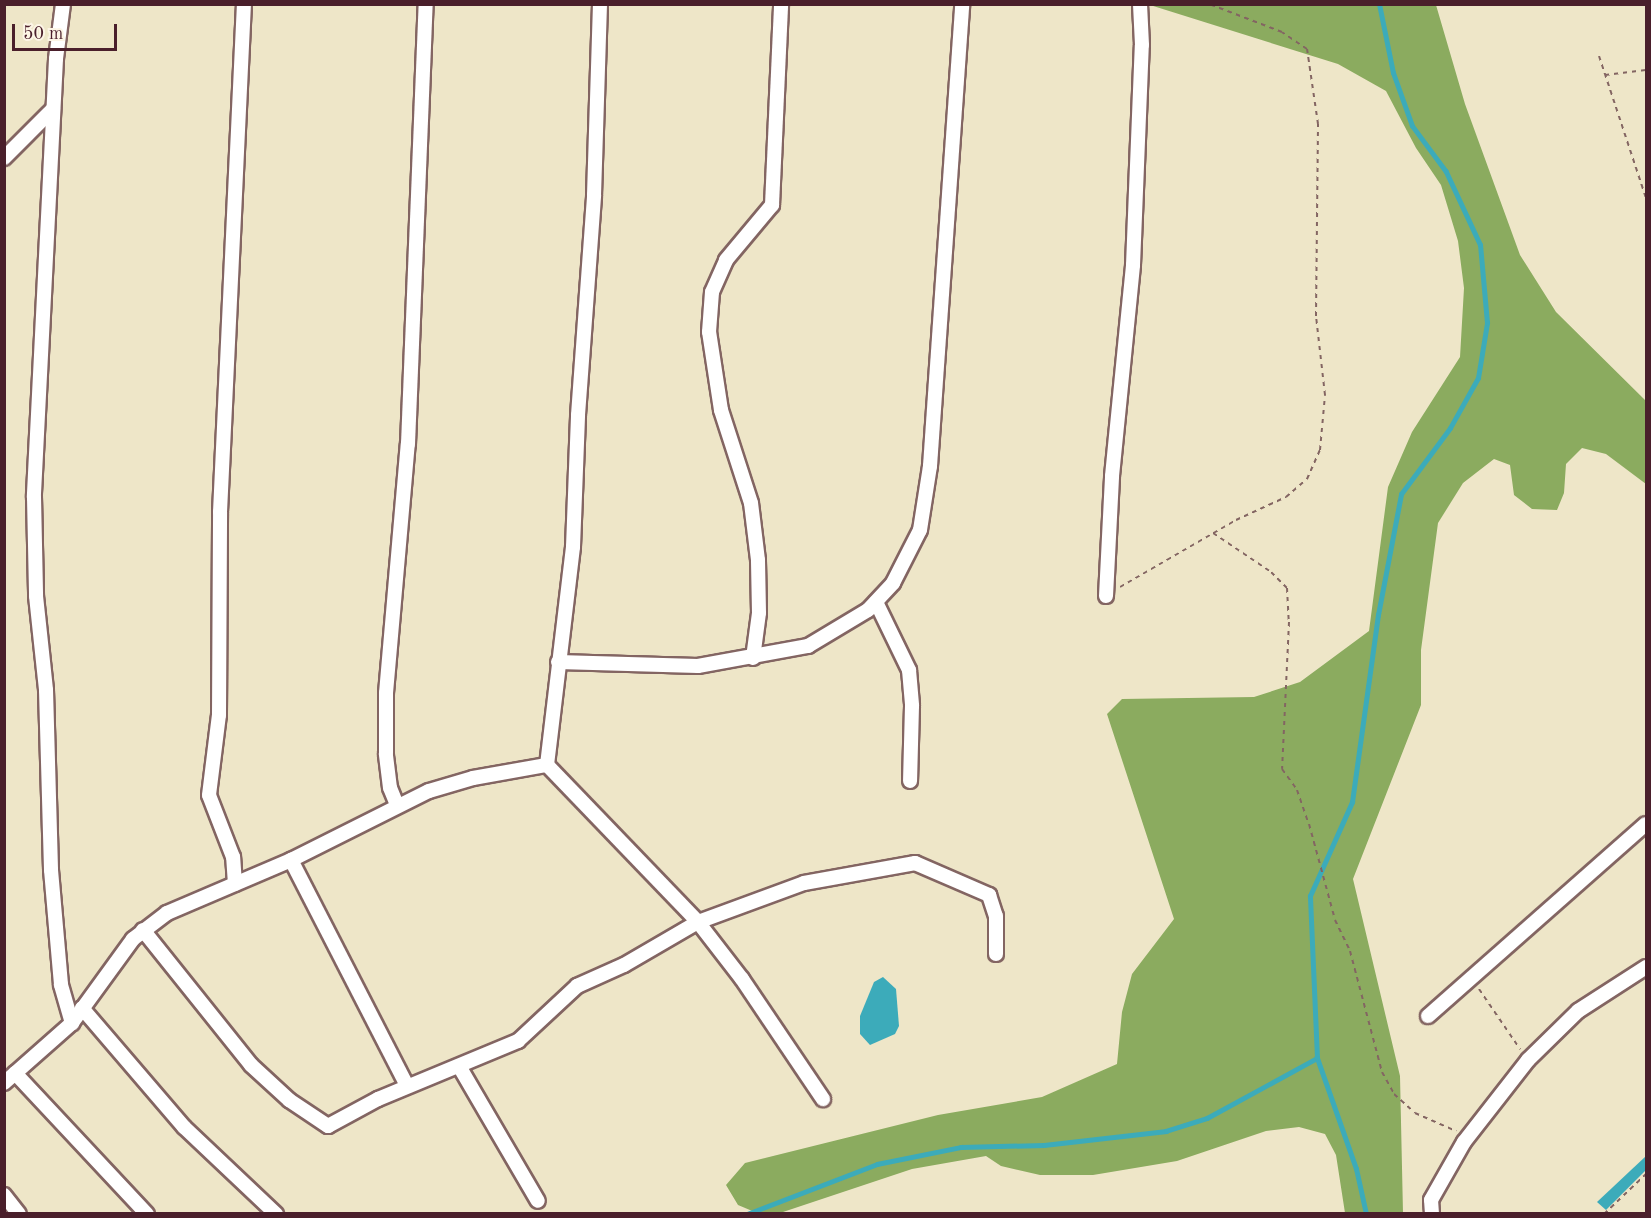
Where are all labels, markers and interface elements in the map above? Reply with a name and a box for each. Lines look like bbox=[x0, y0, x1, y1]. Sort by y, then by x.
scale bar bbox=[15, 12, 120, 50]
text: 50 m bbox=[23, 25, 63, 43]

